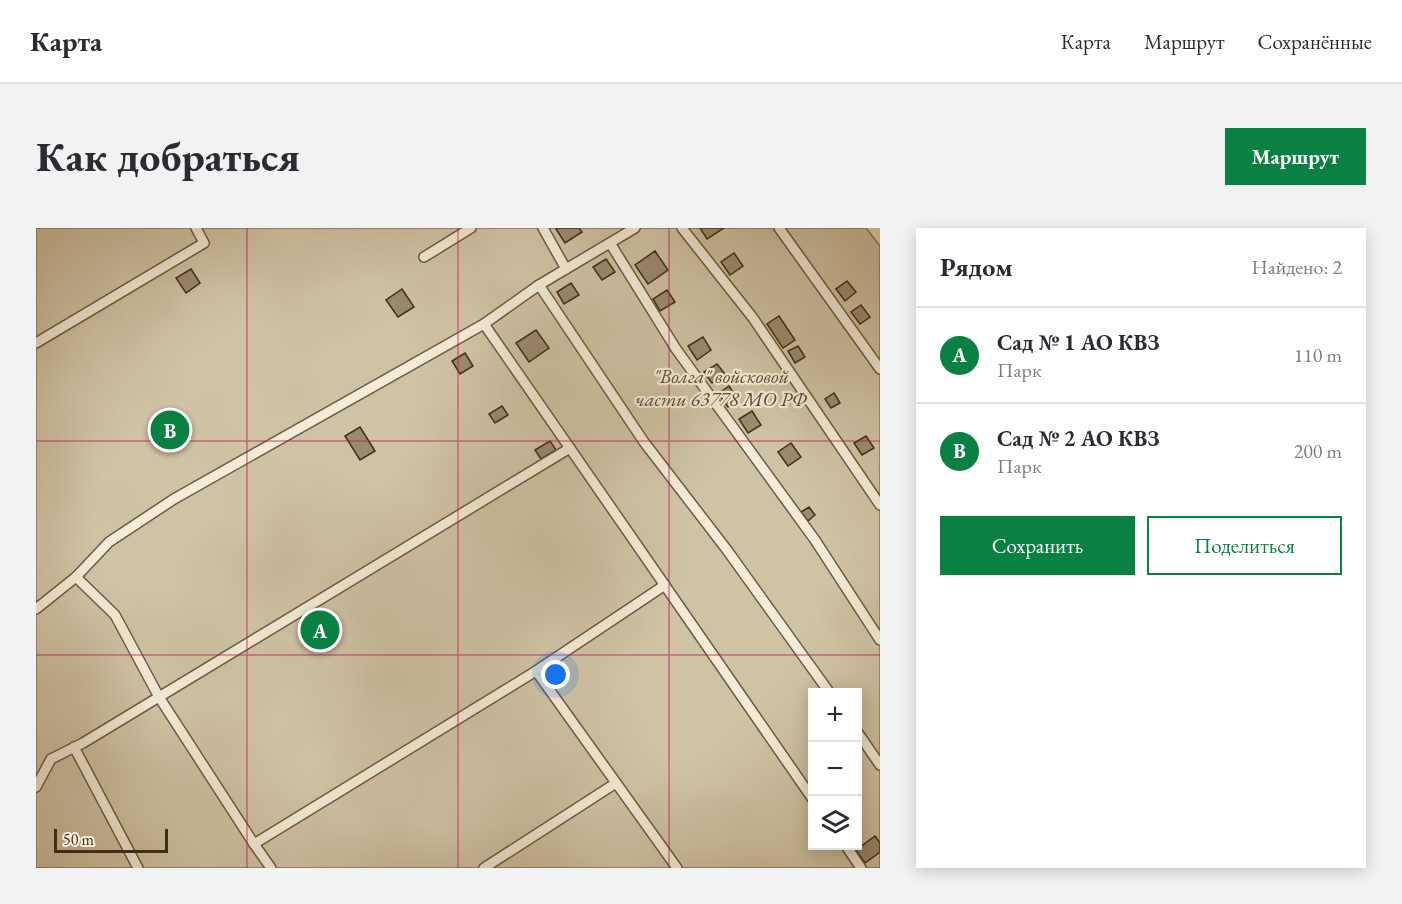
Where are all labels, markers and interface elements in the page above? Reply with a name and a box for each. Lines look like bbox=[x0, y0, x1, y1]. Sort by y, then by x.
text: Карта bbox=[30, 23, 102, 59]
text: Карта bbox=[1061, 28, 1111, 55]
text: Маршрут bbox=[1144, 28, 1225, 55]
text: Сохранённые bbox=[1258, 28, 1372, 55]
button: Маршрут bbox=[1225, 128, 1366, 185]
text: Как добраться bbox=[36, 129, 300, 184]
text: Рядом bbox=[940, 250, 1013, 284]
text: Найдено: 2 bbox=[1251, 254, 1342, 280]
text: Сад № 1 АО КВЗ bbox=[997, 328, 1160, 357]
text: A bbox=[952, 342, 967, 368]
text: 110 m bbox=[1294, 342, 1342, 368]
text: Парк bbox=[997, 357, 1041, 383]
park label: "Волга" войсковой части 63778 МО РФ bbox=[635, 363, 808, 412]
pin: B bbox=[150, 408, 190, 452]
text: Сад № 2 АО КВЗ bbox=[997, 424, 1160, 453]
text: B bbox=[953, 438, 966, 464]
text: 200 m bbox=[1294, 438, 1342, 464]
text: Парк bbox=[997, 453, 1041, 479]
button: Сохранить bbox=[940, 516, 1135, 575]
button: Поделиться bbox=[1147, 516, 1342, 575]
pin: A bbox=[300, 608, 340, 652]
your location bbox=[541, 660, 570, 689]
map controls bbox=[808, 688, 862, 850]
button: + bbox=[808, 688, 862, 742]
button: − bbox=[808, 742, 862, 796]
button: layers bbox=[808, 796, 862, 850]
scale bar bbox=[54, 826, 168, 854]
text: 50 m bbox=[63, 829, 94, 850]

